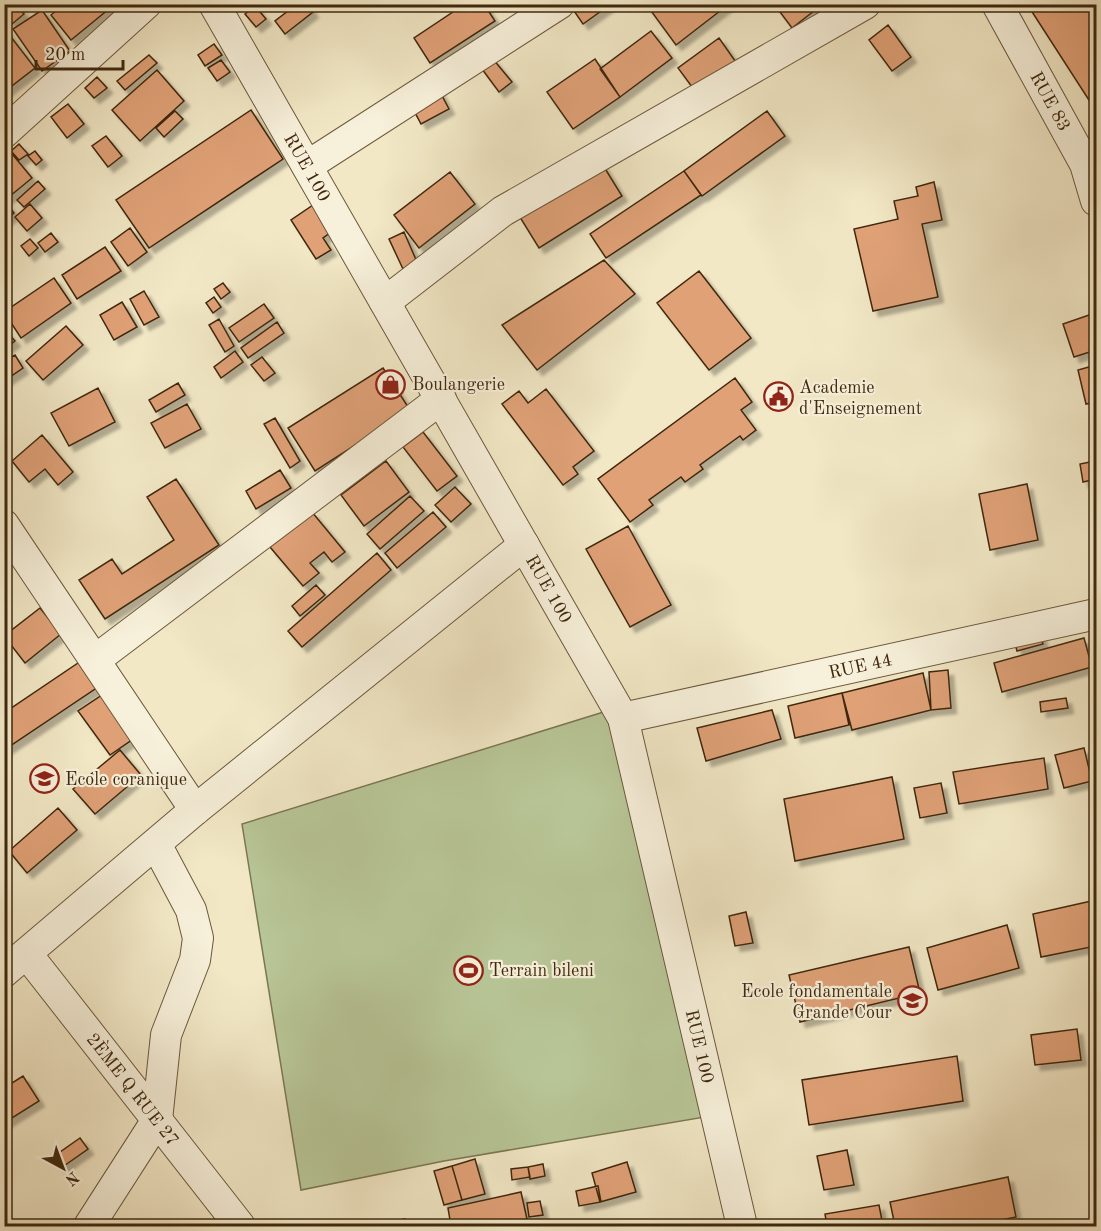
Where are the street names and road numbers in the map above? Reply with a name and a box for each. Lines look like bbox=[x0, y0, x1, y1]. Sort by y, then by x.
street label: RUE 83 bbox=[1026, 69, 1073, 134]
street label: RUE 100 bbox=[280, 131, 333, 205]
street label: RUE 100 bbox=[522, 552, 575, 626]
street label: RUE 44 bbox=[827, 651, 894, 683]
street label: RUE 100 bbox=[682, 1008, 716, 1085]
street label: 2ÈME Q RUE 27 bbox=[83, 1030, 182, 1150]

